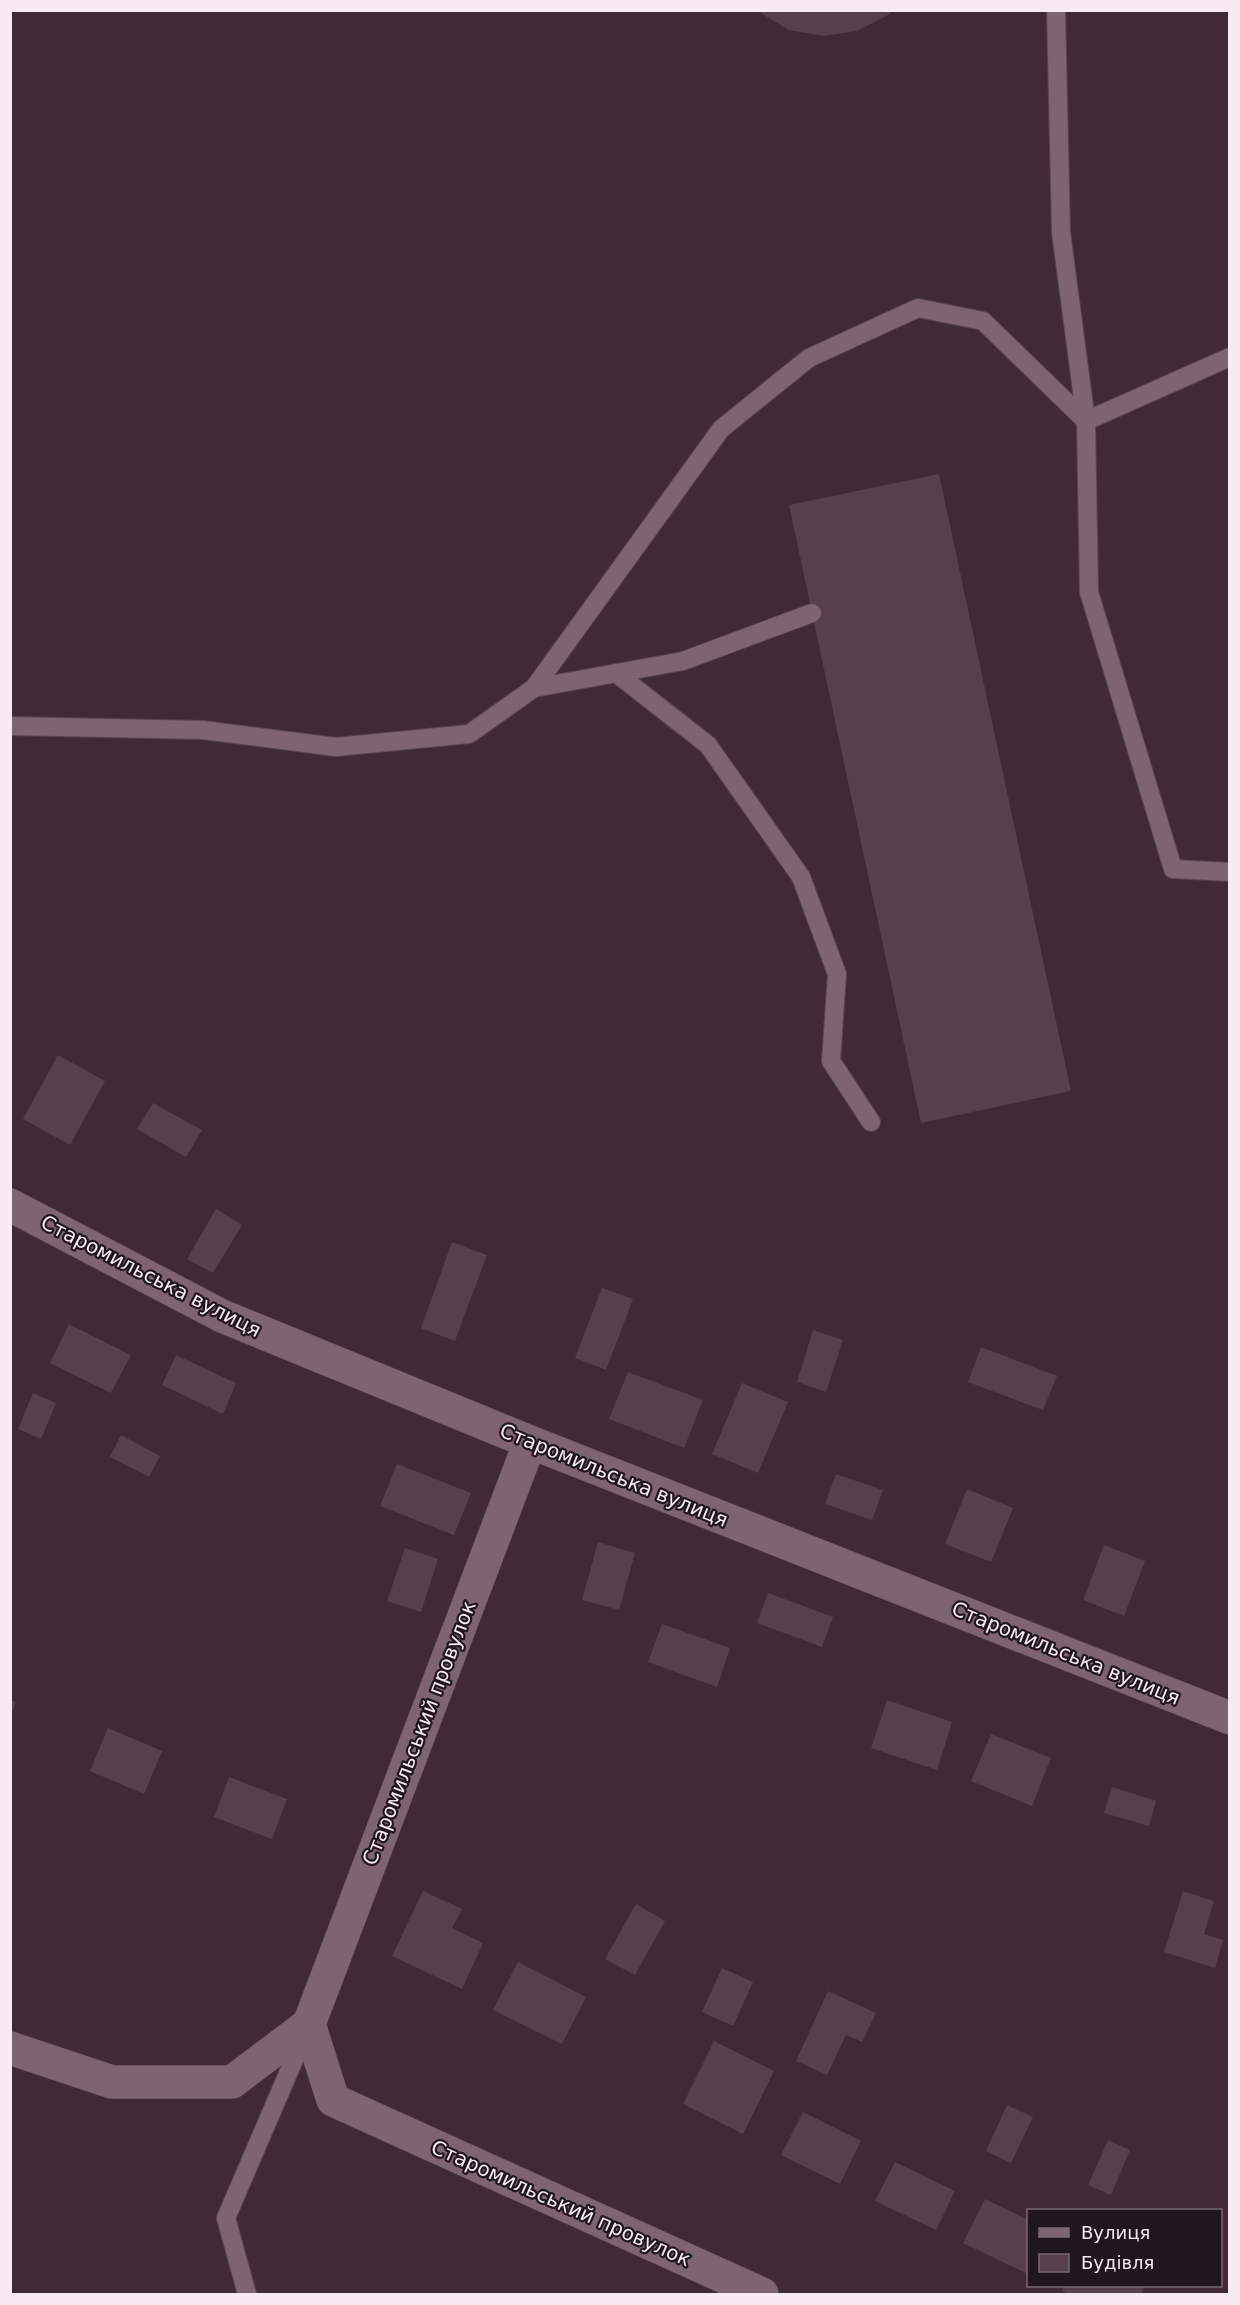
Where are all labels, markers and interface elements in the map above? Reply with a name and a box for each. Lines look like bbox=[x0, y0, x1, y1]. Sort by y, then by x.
street label: Старомильська вулиця bbox=[37, 1210, 265, 1342]
street label: Старомильська вулиця bbox=[496, 1418, 732, 1532]
street label: Старомильська вулиця bbox=[948, 1596, 1184, 1710]
street label: Старомильський провулок bbox=[357, 1597, 481, 1869]
street label: Старомильський провулок bbox=[428, 2135, 694, 2271]
legend bbox=[1027, 2209, 1222, 2287]
text: Вулиця bbox=[1081, 2222, 1150, 2243]
text: Будівля bbox=[1081, 2252, 1154, 2273]

